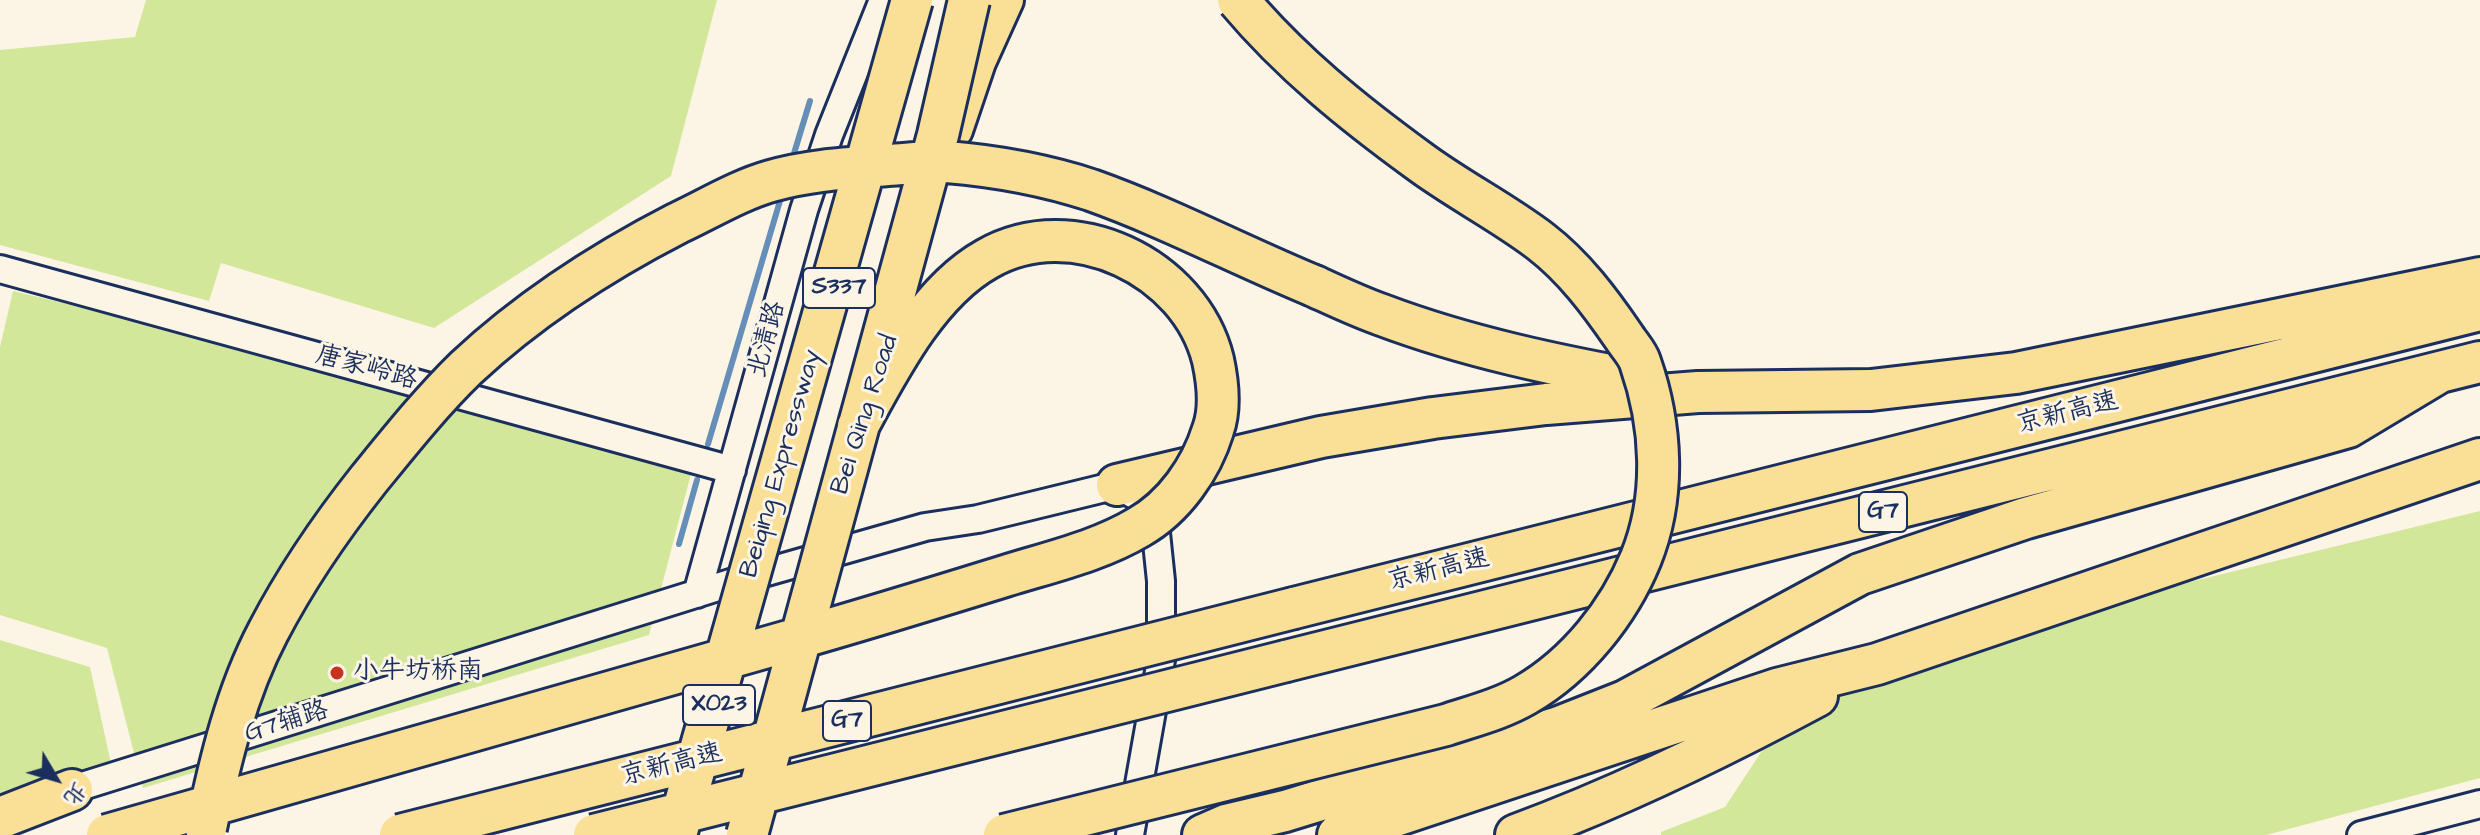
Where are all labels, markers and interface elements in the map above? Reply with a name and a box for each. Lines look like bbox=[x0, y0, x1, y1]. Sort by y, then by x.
road number: S337 bbox=[803, 268, 875, 308]
street label: 北清路 bbox=[743, 298, 793, 382]
street label: Bei Qing Road bbox=[826, 331, 906, 499]
street label: 唐家岭路 bbox=[312, 340, 420, 398]
street label: Beiqing Expressway bbox=[735, 346, 829, 582]
street label: 京新高速 bbox=[2014, 386, 2122, 442]
road number: G7 bbox=[1859, 492, 1907, 532]
street label: 京新高速 bbox=[1385, 543, 1493, 599]
place label: 小牛坊桥南 bbox=[353, 657, 483, 689]
marker: 小牛坊桥南 bbox=[328, 664, 346, 682]
road number: X023 bbox=[683, 685, 755, 725]
street label: G7辅路 bbox=[241, 696, 333, 750]
road number: G7 bbox=[823, 701, 871, 741]
street label: 京新高速 bbox=[618, 738, 726, 794]
north arrow bbox=[16, 739, 96, 819]
text: 北 bbox=[56, 776, 94, 812]

